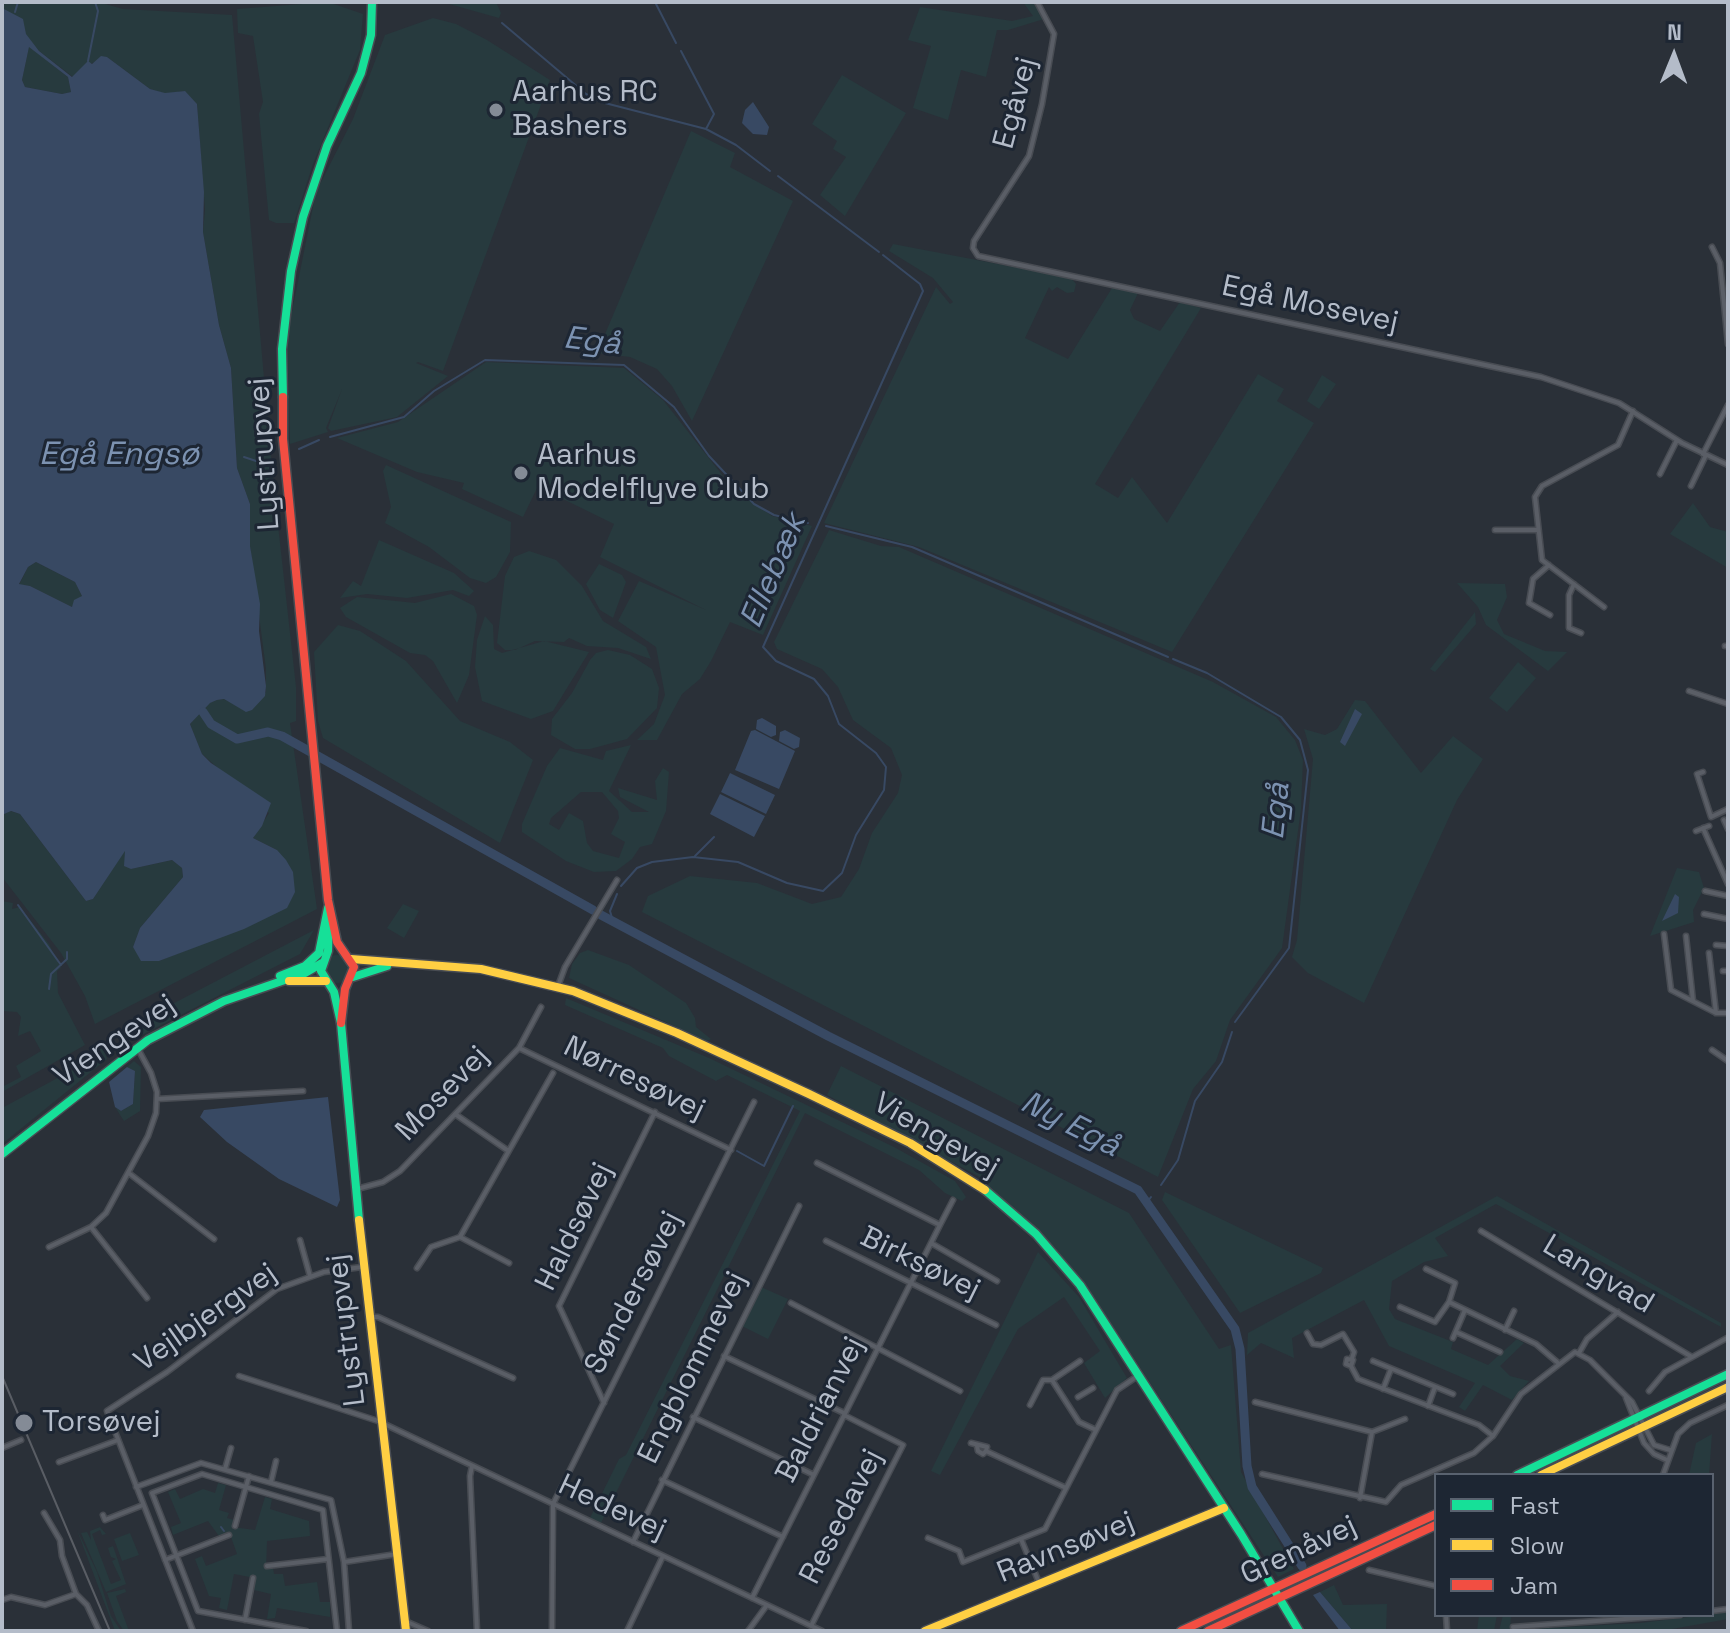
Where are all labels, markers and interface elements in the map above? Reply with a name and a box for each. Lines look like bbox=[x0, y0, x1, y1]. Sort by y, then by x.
north arrow bbox=[1634, 16, 1714, 96]
text: N bbox=[1667, 18, 1682, 46]
street label: Egåvej bbox=[987, 53, 1045, 153]
place label: Aarhus RC Bashers bbox=[512, 75, 658, 146]
marker: Aarhus RC Bashers bbox=[487, 101, 505, 119]
street label: Egå Mosevej bbox=[1219, 269, 1401, 341]
water label: Egå bbox=[561, 319, 623, 365]
street label: Lystrupvej bbox=[242, 376, 288, 532]
water label: Egå Engsø bbox=[39, 436, 199, 474]
place label: Aarhus Modelflyve Club bbox=[537, 438, 769, 508]
marker: Aarhus Modelflyve Club bbox=[512, 464, 530, 482]
water label: Ellebæk bbox=[733, 508, 815, 634]
water label: Egå bbox=[1255, 781, 1299, 841]
street label: Viengevej bbox=[47, 987, 183, 1095]
street label: Nørresøvej bbox=[557, 1029, 711, 1129]
street label: Mosevej bbox=[389, 1039, 497, 1149]
water label: Ny Egå bbox=[1014, 1084, 1126, 1166]
street label: Viengevej bbox=[867, 1086, 1005, 1186]
street label: Haldsøvej bbox=[529, 1157, 621, 1297]
street label: Søndersøvej bbox=[578, 1206, 690, 1380]
street label: Birksøvej bbox=[854, 1220, 986, 1308]
street label: Langvad bbox=[1536, 1228, 1660, 1322]
street label: Lystrupvej bbox=[320, 1252, 374, 1408]
street label: Vejlbjergvej bbox=[128, 1256, 284, 1380]
street label: Engblommevej bbox=[631, 1266, 755, 1470]
street label: Baldrianvej bbox=[769, 1331, 873, 1489]
place label: Torsøvej bbox=[42, 1405, 161, 1441]
marker: Torsøvej bbox=[13, 1412, 35, 1434]
street label: Resedavej bbox=[793, 1443, 891, 1591]
street label: Hedevej bbox=[552, 1467, 672, 1549]
legend bbox=[1434, 1473, 1714, 1617]
text: Fast bbox=[1510, 1490, 1560, 1521]
street label: Ravnsøvej bbox=[992, 1504, 1140, 1592]
street label: Grenåvej bbox=[1235, 1509, 1363, 1593]
text: Slow bbox=[1510, 1530, 1564, 1561]
text: Jam bbox=[1510, 1570, 1558, 1601]

